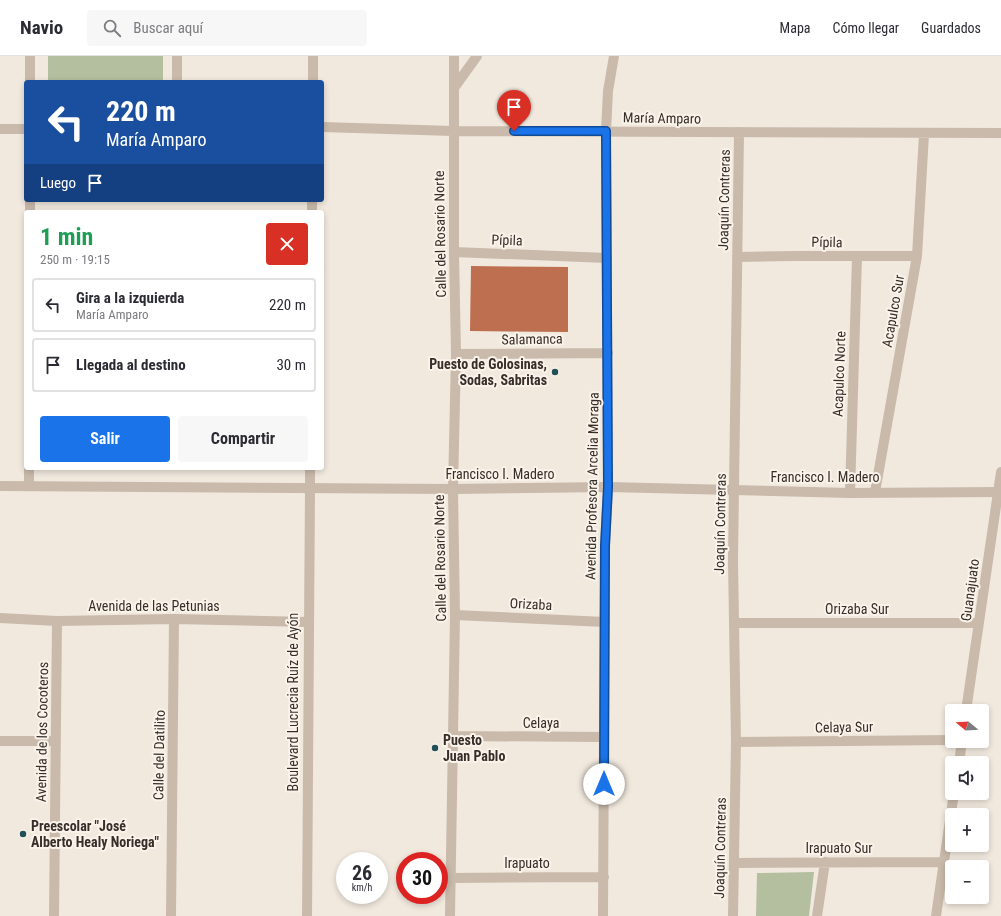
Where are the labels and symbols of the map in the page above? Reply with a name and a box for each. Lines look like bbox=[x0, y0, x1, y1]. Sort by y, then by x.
pin bbox=[497, 90, 531, 131]
street label: María Amparo bbox=[623, 109, 701, 127]
street label: Joaquín Contreras bbox=[715, 149, 733, 251]
street label: Calle del Rosario Norte bbox=[431, 170, 449, 298]
street label: Pípila bbox=[491, 231, 523, 249]
street label: Pípila bbox=[811, 234, 843, 250]
street label: Acapulco Sur bbox=[879, 274, 907, 348]
street label: Salamanca bbox=[501, 330, 563, 348]
street label: Acapulco Norte bbox=[830, 330, 849, 417]
place label: Puesto de Golosinas, Sodas, Sabritas bbox=[429, 356, 547, 388]
marker: Puesto de Golosinas, Sodas, Sabritas bbox=[550, 367, 560, 377]
street label: Avenida Profesora Arcelia Moraga bbox=[582, 392, 602, 580]
street label: Francisco I. Madero bbox=[445, 466, 555, 482]
street label: Francisco I. Madero bbox=[770, 469, 880, 485]
street label: Joaquín Contreras bbox=[711, 473, 729, 575]
street label: Calle del Rosario Norte bbox=[431, 494, 449, 622]
street label: Guanajuato bbox=[958, 558, 982, 622]
street label: Orizaba bbox=[509, 595, 553, 613]
street label: Avenida de las Petunias bbox=[88, 598, 220, 614]
street label: Orizaba Sur bbox=[825, 601, 889, 617]
street label: Boulevard Lucrecia Ruíz de Ayón bbox=[285, 613, 301, 791]
street label: Avenida de los Cocoteros bbox=[33, 662, 51, 802]
north arrow bbox=[945, 704, 989, 748]
street label: Calle del Datilito bbox=[150, 710, 168, 800]
street label: Celaya bbox=[523, 715, 559, 731]
street label: Celaya Sur bbox=[815, 718, 873, 736]
place label: Puesto Juan Pablo bbox=[443, 732, 505, 764]
marker: Puesto Juan Pablo bbox=[430, 743, 440, 753]
position arrow bbox=[583, 763, 625, 805]
street label: Joaquín Contreras bbox=[711, 797, 729, 899]
place label: Preescolar "José Alberto Healy Noriega" bbox=[31, 818, 160, 850]
marker: Preescolar "José Alberto Healy Noriega" bbox=[18, 829, 28, 839]
street label: Irapuato Sur bbox=[805, 840, 873, 856]
speed limit sign: 30 bbox=[396, 852, 448, 904]
street label: Irapuato bbox=[504, 855, 550, 871]

